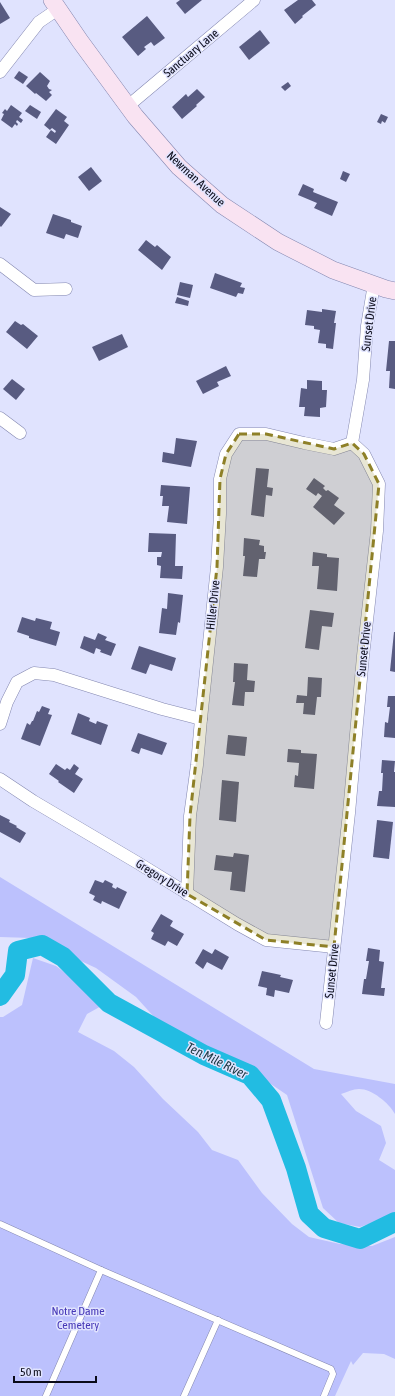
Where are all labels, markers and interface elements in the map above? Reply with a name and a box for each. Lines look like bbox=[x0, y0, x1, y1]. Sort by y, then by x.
street label: Sanctuary Lane bbox=[161, 26, 221, 80]
street label: Newman Avenue bbox=[164, 148, 228, 210]
street label: Sunset Drive bbox=[359, 296, 379, 352]
street label: Hiller Drive bbox=[203, 579, 223, 631]
street label: Sunset Drive bbox=[354, 621, 374, 677]
street label: Gregory Drive bbox=[133, 856, 191, 900]
street label: Sunset Drive bbox=[322, 943, 342, 999]
water label: Ten Mile River bbox=[184, 1039, 251, 1082]
park label: Notre Dame Cemetery bbox=[51, 1304, 105, 1332]
scale bar bbox=[14, 1358, 96, 1384]
text: 50 m bbox=[20, 1365, 42, 1379]

